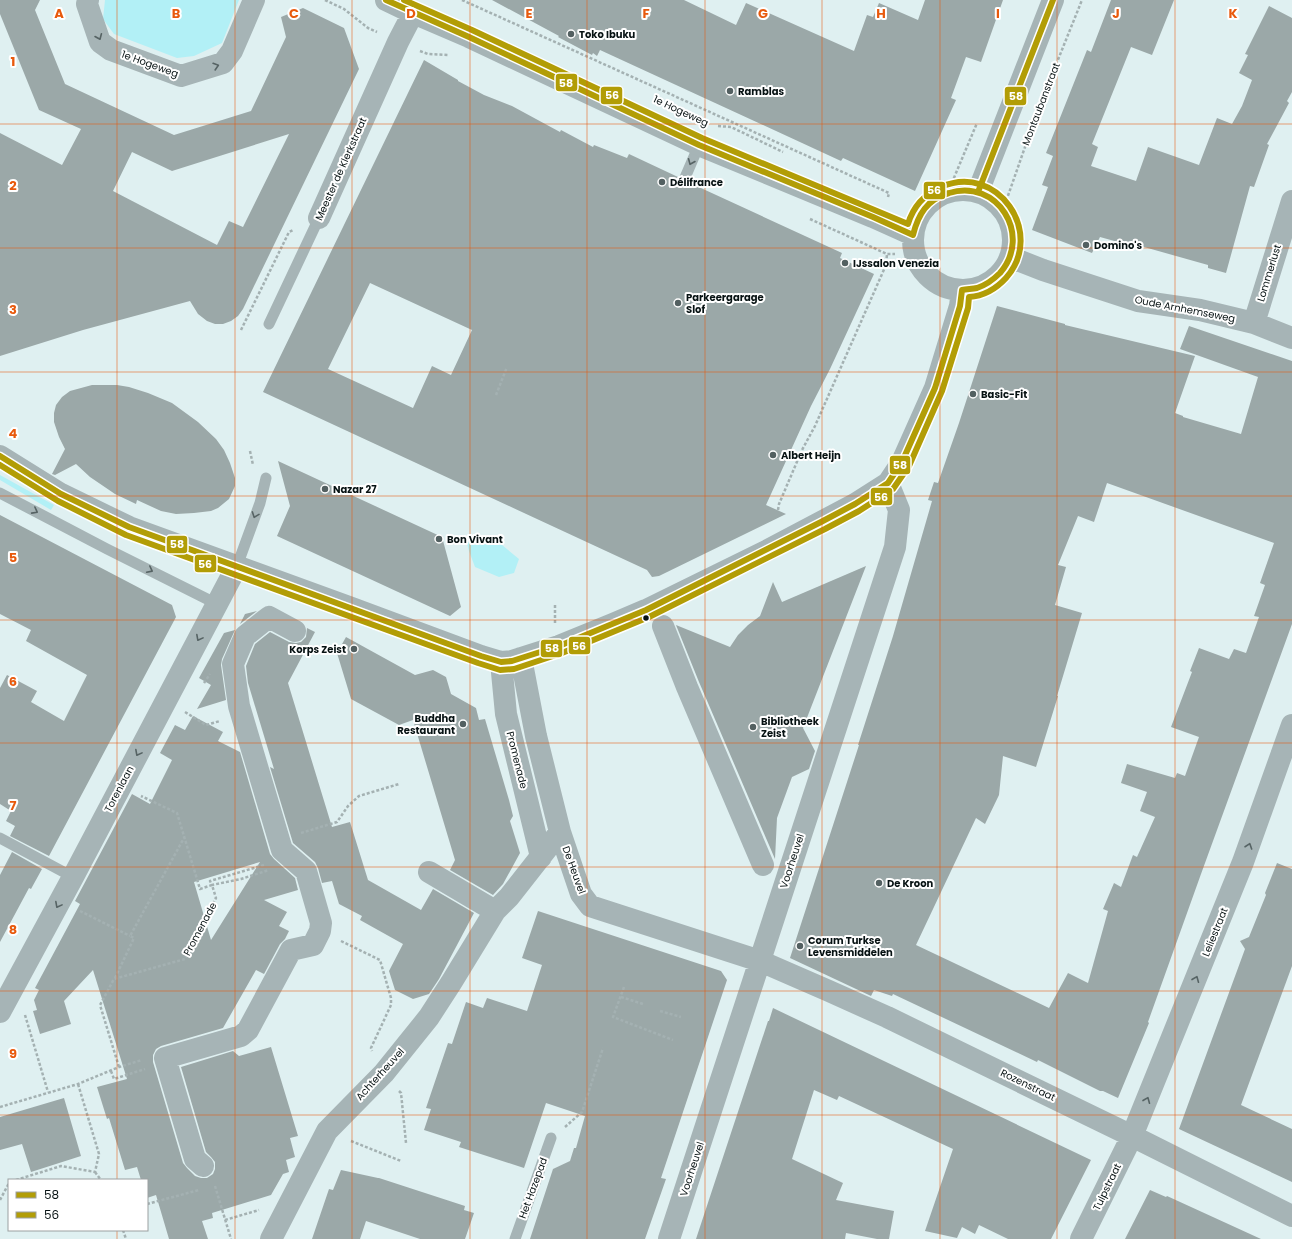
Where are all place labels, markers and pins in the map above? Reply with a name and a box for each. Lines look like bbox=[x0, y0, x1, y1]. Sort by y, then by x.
place label: Toko Ibuku bbox=[579, 27, 636, 42]
marker: Toko Ibuku bbox=[566, 29, 576, 39]
place label: Ramblas bbox=[738, 84, 784, 99]
marker: Ramblas bbox=[725, 86, 735, 96]
place label: Délifrance bbox=[670, 175, 723, 190]
marker: Délifrance bbox=[657, 177, 667, 187]
place label: Domino's bbox=[1094, 238, 1143, 253]
marker: Domino's bbox=[1081, 240, 1091, 250]
place label: IJssalon Venezia bbox=[853, 256, 939, 271]
marker: IJssalon Venezia bbox=[840, 258, 850, 268]
place label: Parkeergarage Slof bbox=[686, 290, 764, 317]
marker: Parkeergarage Slof bbox=[673, 298, 683, 308]
place label: Basic-Fit bbox=[981, 387, 1027, 402]
marker: Basic-Fit bbox=[968, 389, 978, 399]
place label: Albert Heijn bbox=[781, 448, 841, 463]
marker: Albert Heijn bbox=[768, 450, 778, 460]
place label: Nazar 27 bbox=[333, 482, 377, 497]
marker: Nazar 27 bbox=[320, 484, 330, 494]
place label: Bon Vivant bbox=[447, 532, 503, 547]
marker: Bon Vivant bbox=[434, 534, 444, 544]
unlabelled marker bbox=[641, 613, 651, 623]
place label: Korps Zeist bbox=[289, 642, 346, 657]
marker: Korps Zeist bbox=[349, 644, 359, 654]
place label: Buddha Restaurant bbox=[397, 711, 455, 738]
place label: Bibliotheek Zeist bbox=[761, 714, 820, 741]
marker: Buddha Restaurant bbox=[458, 719, 468, 729]
marker: Bibliotheek Zeist bbox=[748, 722, 758, 732]
place label: De Kroon bbox=[887, 876, 934, 891]
marker: De Kroon bbox=[874, 878, 884, 888]
place label: Corum Turkse Levensmiddelen bbox=[808, 933, 893, 960]
marker: Corum Turkse Levensmiddelen bbox=[795, 941, 805, 951]

